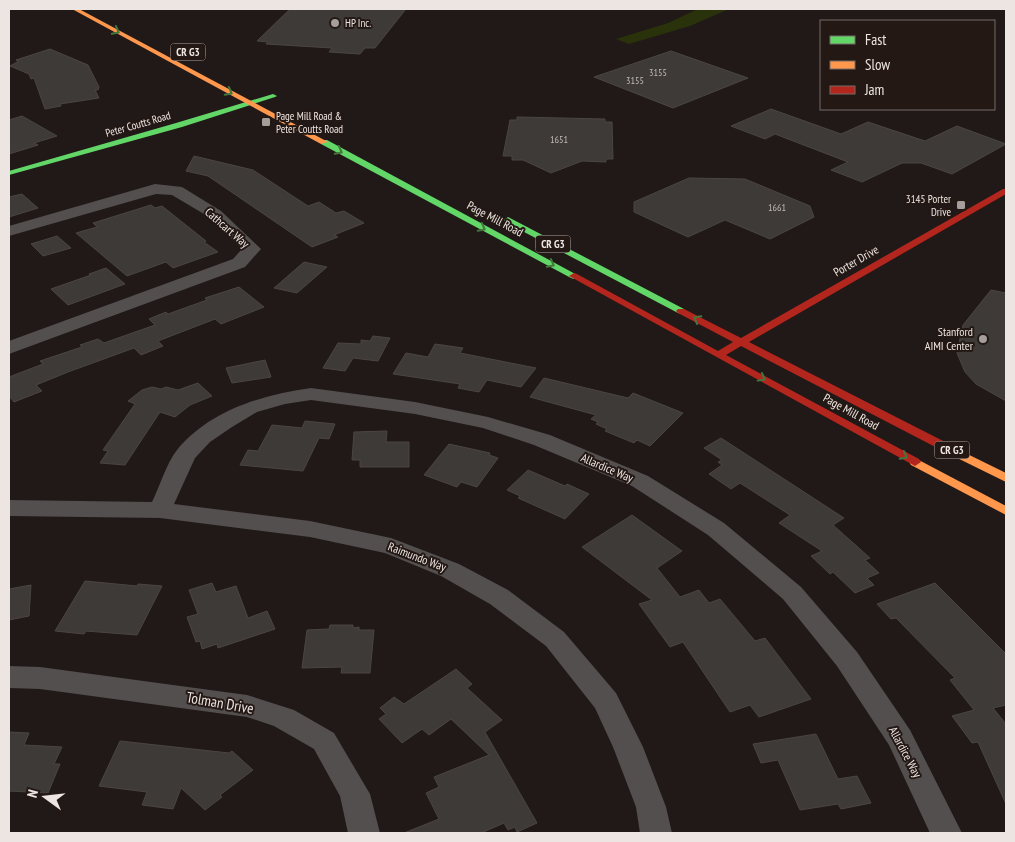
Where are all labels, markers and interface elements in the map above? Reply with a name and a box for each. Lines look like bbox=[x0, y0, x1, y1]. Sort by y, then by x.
place label: HP Inc. bbox=[345, 16, 371, 30]
marker: HP Inc. bbox=[329, 17, 341, 29]
legend bbox=[820, 20, 995, 110]
one-way arrow bbox=[111, 25, 120, 35]
text: Fast bbox=[865, 30, 886, 49]
road number: CR G3 bbox=[170, 44, 206, 61]
text: Slow bbox=[865, 55, 890, 74]
house number: 3155 bbox=[649, 66, 667, 79]
house number: 3155 bbox=[626, 74, 644, 87]
text: Jam bbox=[864, 80, 884, 99]
one-way arrow bbox=[224, 86, 233, 96]
street label: Peter Coutts Road bbox=[104, 108, 172, 140]
place label: Page Mill Road & Peter Coutts Road bbox=[276, 109, 343, 136]
marker: Page Mill Road & Peter Coutts Road bbox=[260, 116, 272, 128]
house number: 1651 bbox=[550, 133, 568, 146]
one-way arrow bbox=[334, 144, 343, 154]
place label: 3145 Porter Drive bbox=[906, 192, 951, 219]
street label: Page Mill Road bbox=[465, 198, 526, 240]
marker: 3145 Porter Drive bbox=[955, 199, 967, 211]
house number: 1661 bbox=[768, 201, 786, 214]
street label: Cathcart Way bbox=[202, 204, 253, 251]
one-way arrow bbox=[477, 221, 486, 231]
road number: CR G3 bbox=[536, 235, 570, 252]
street label: Porter Drive bbox=[831, 242, 881, 279]
one-way arrow bbox=[546, 258, 555, 268]
one-way arrow bbox=[694, 316, 703, 326]
place label: Stanford AIMI Center bbox=[925, 324, 974, 353]
marker: Stanford AIMI Center bbox=[977, 333, 989, 345]
one-way arrow bbox=[757, 372, 766, 382]
street label: Page Mill Road bbox=[821, 390, 882, 433]
road number: CR G3 bbox=[934, 442, 970, 458]
street label: Allardice Way bbox=[579, 450, 636, 485]
one-way arrow bbox=[899, 450, 908, 460]
street label: Raimundo Way bbox=[386, 539, 449, 575]
street label: Tolman Drive bbox=[185, 687, 255, 718]
street label: Allardice Way bbox=[886, 724, 925, 780]
north arrow bbox=[20, 772, 70, 822]
text: N bbox=[23, 788, 42, 800]

